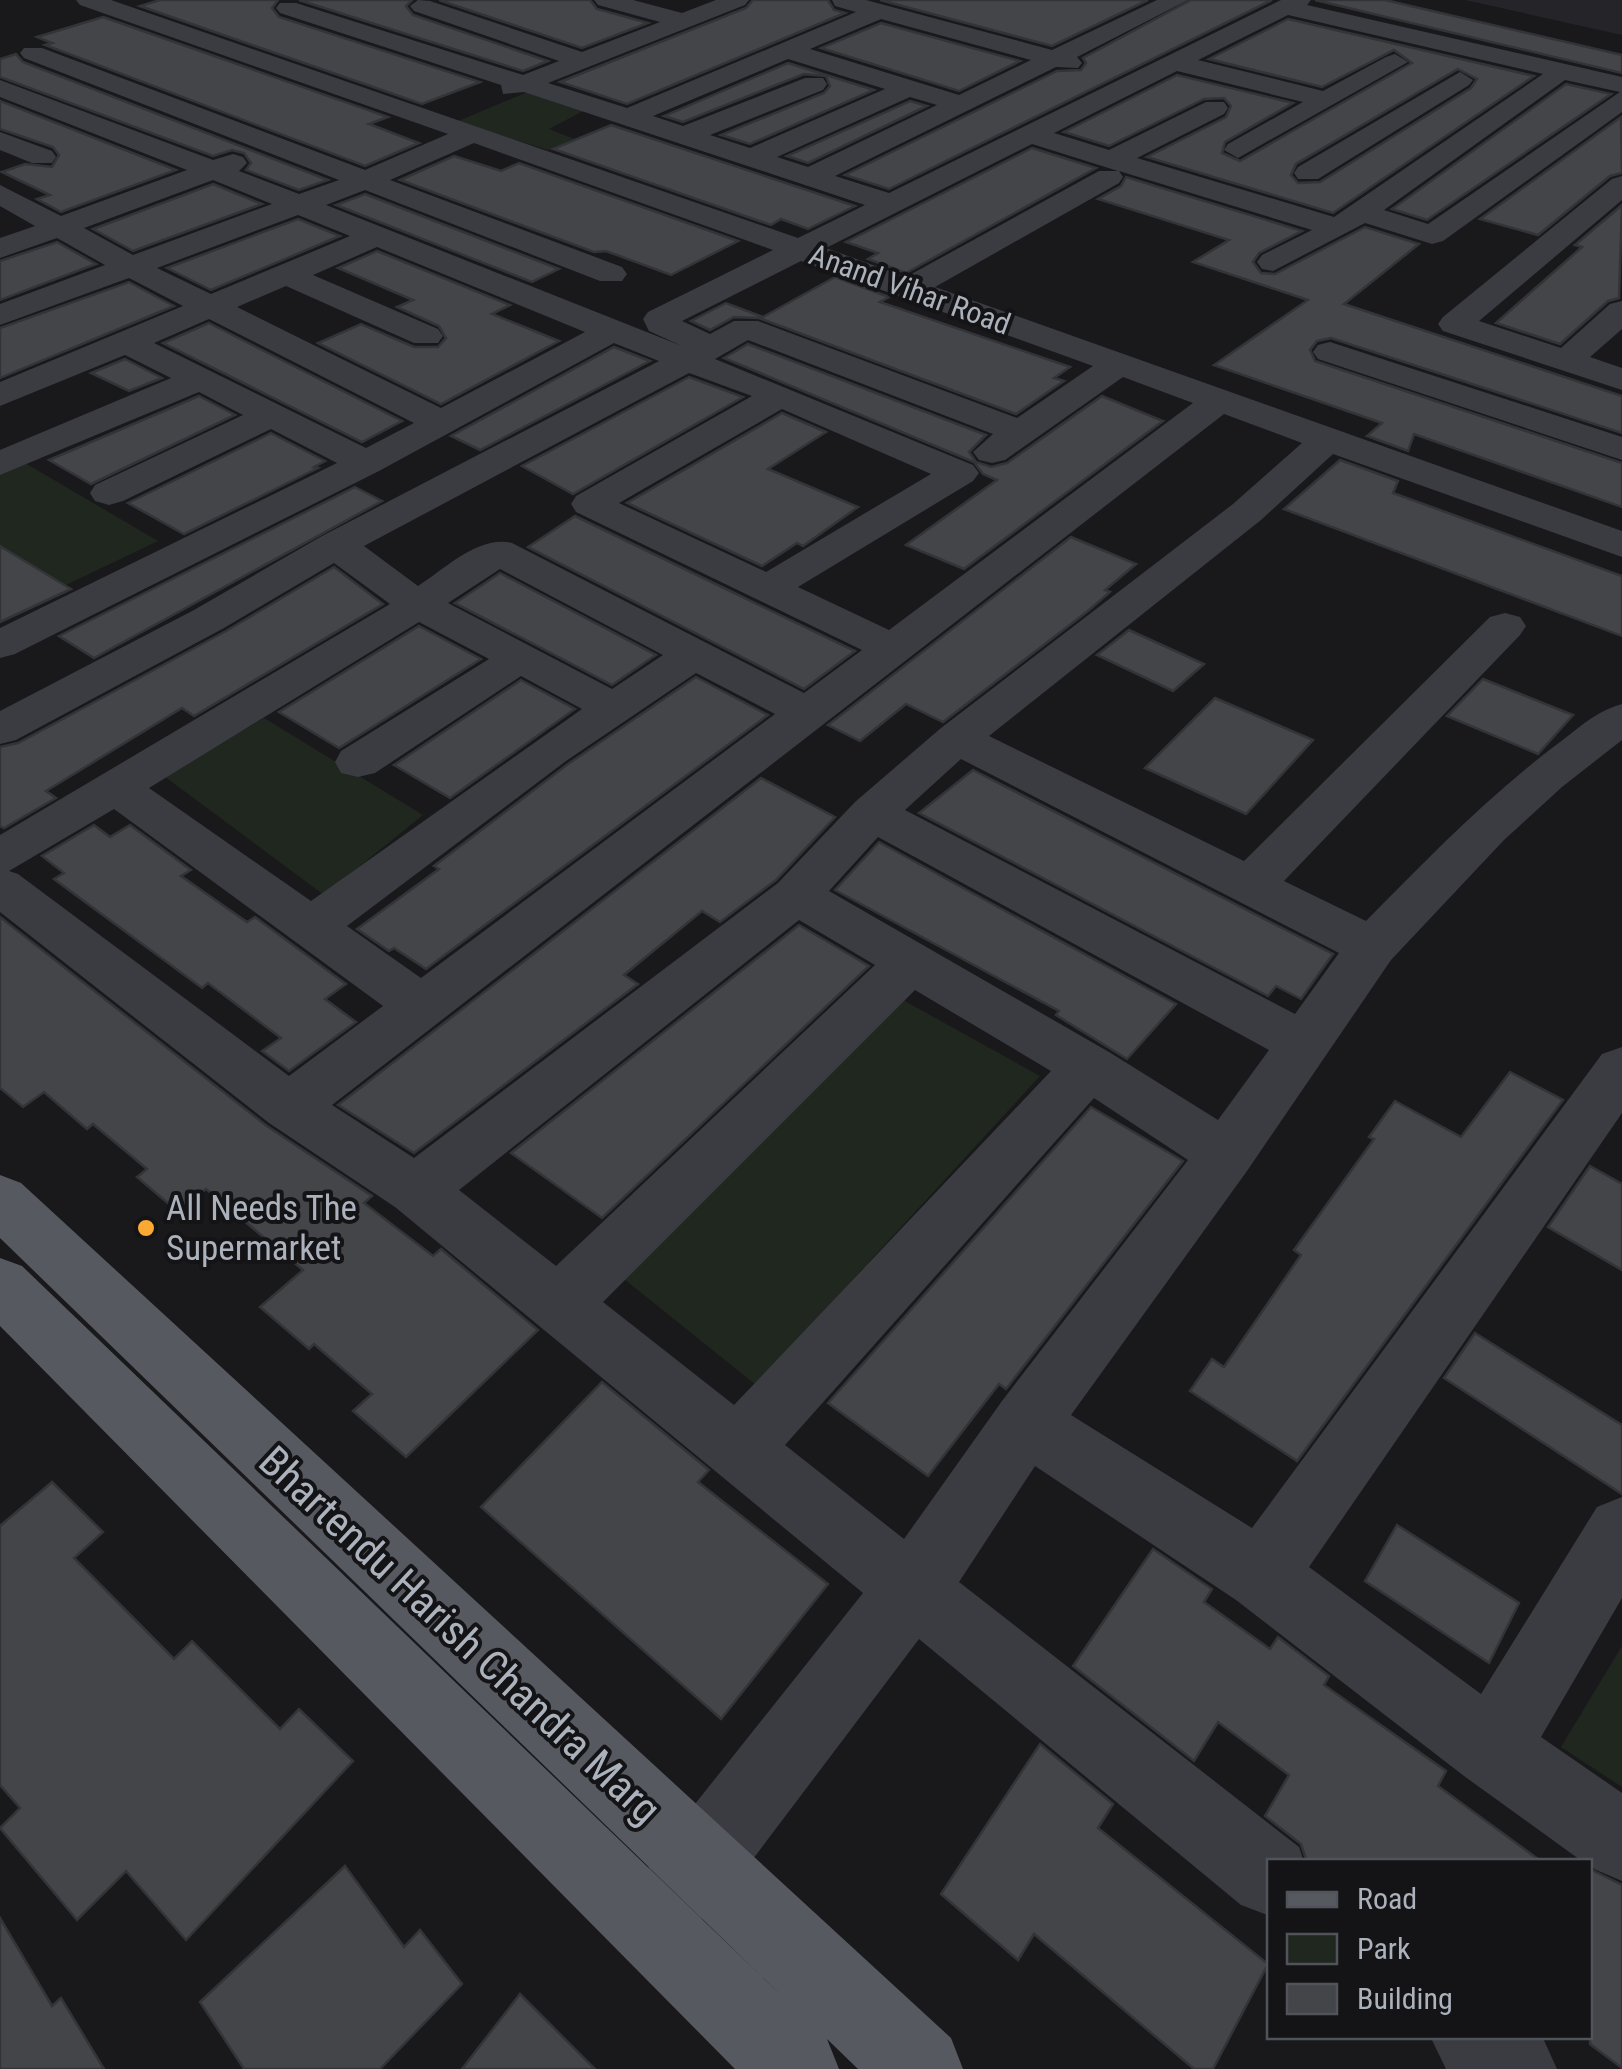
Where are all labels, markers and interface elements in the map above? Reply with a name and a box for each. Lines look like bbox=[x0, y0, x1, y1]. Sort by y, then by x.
street label: Anand Vihar Road bbox=[805, 236, 1015, 342]
place label: All Needs The Supermarket bbox=[166, 1188, 357, 1269]
marker: All Needs The Supermarket bbox=[135, 1217, 157, 1239]
street label: Bhartendu Harish Chandra Marg bbox=[249, 1436, 671, 1834]
legend bbox=[1267, 1859, 1592, 2039]
text: Road bbox=[1357, 1881, 1417, 1916]
text: Park bbox=[1357, 1931, 1411, 1966]
text: Building bbox=[1357, 1981, 1453, 2016]

